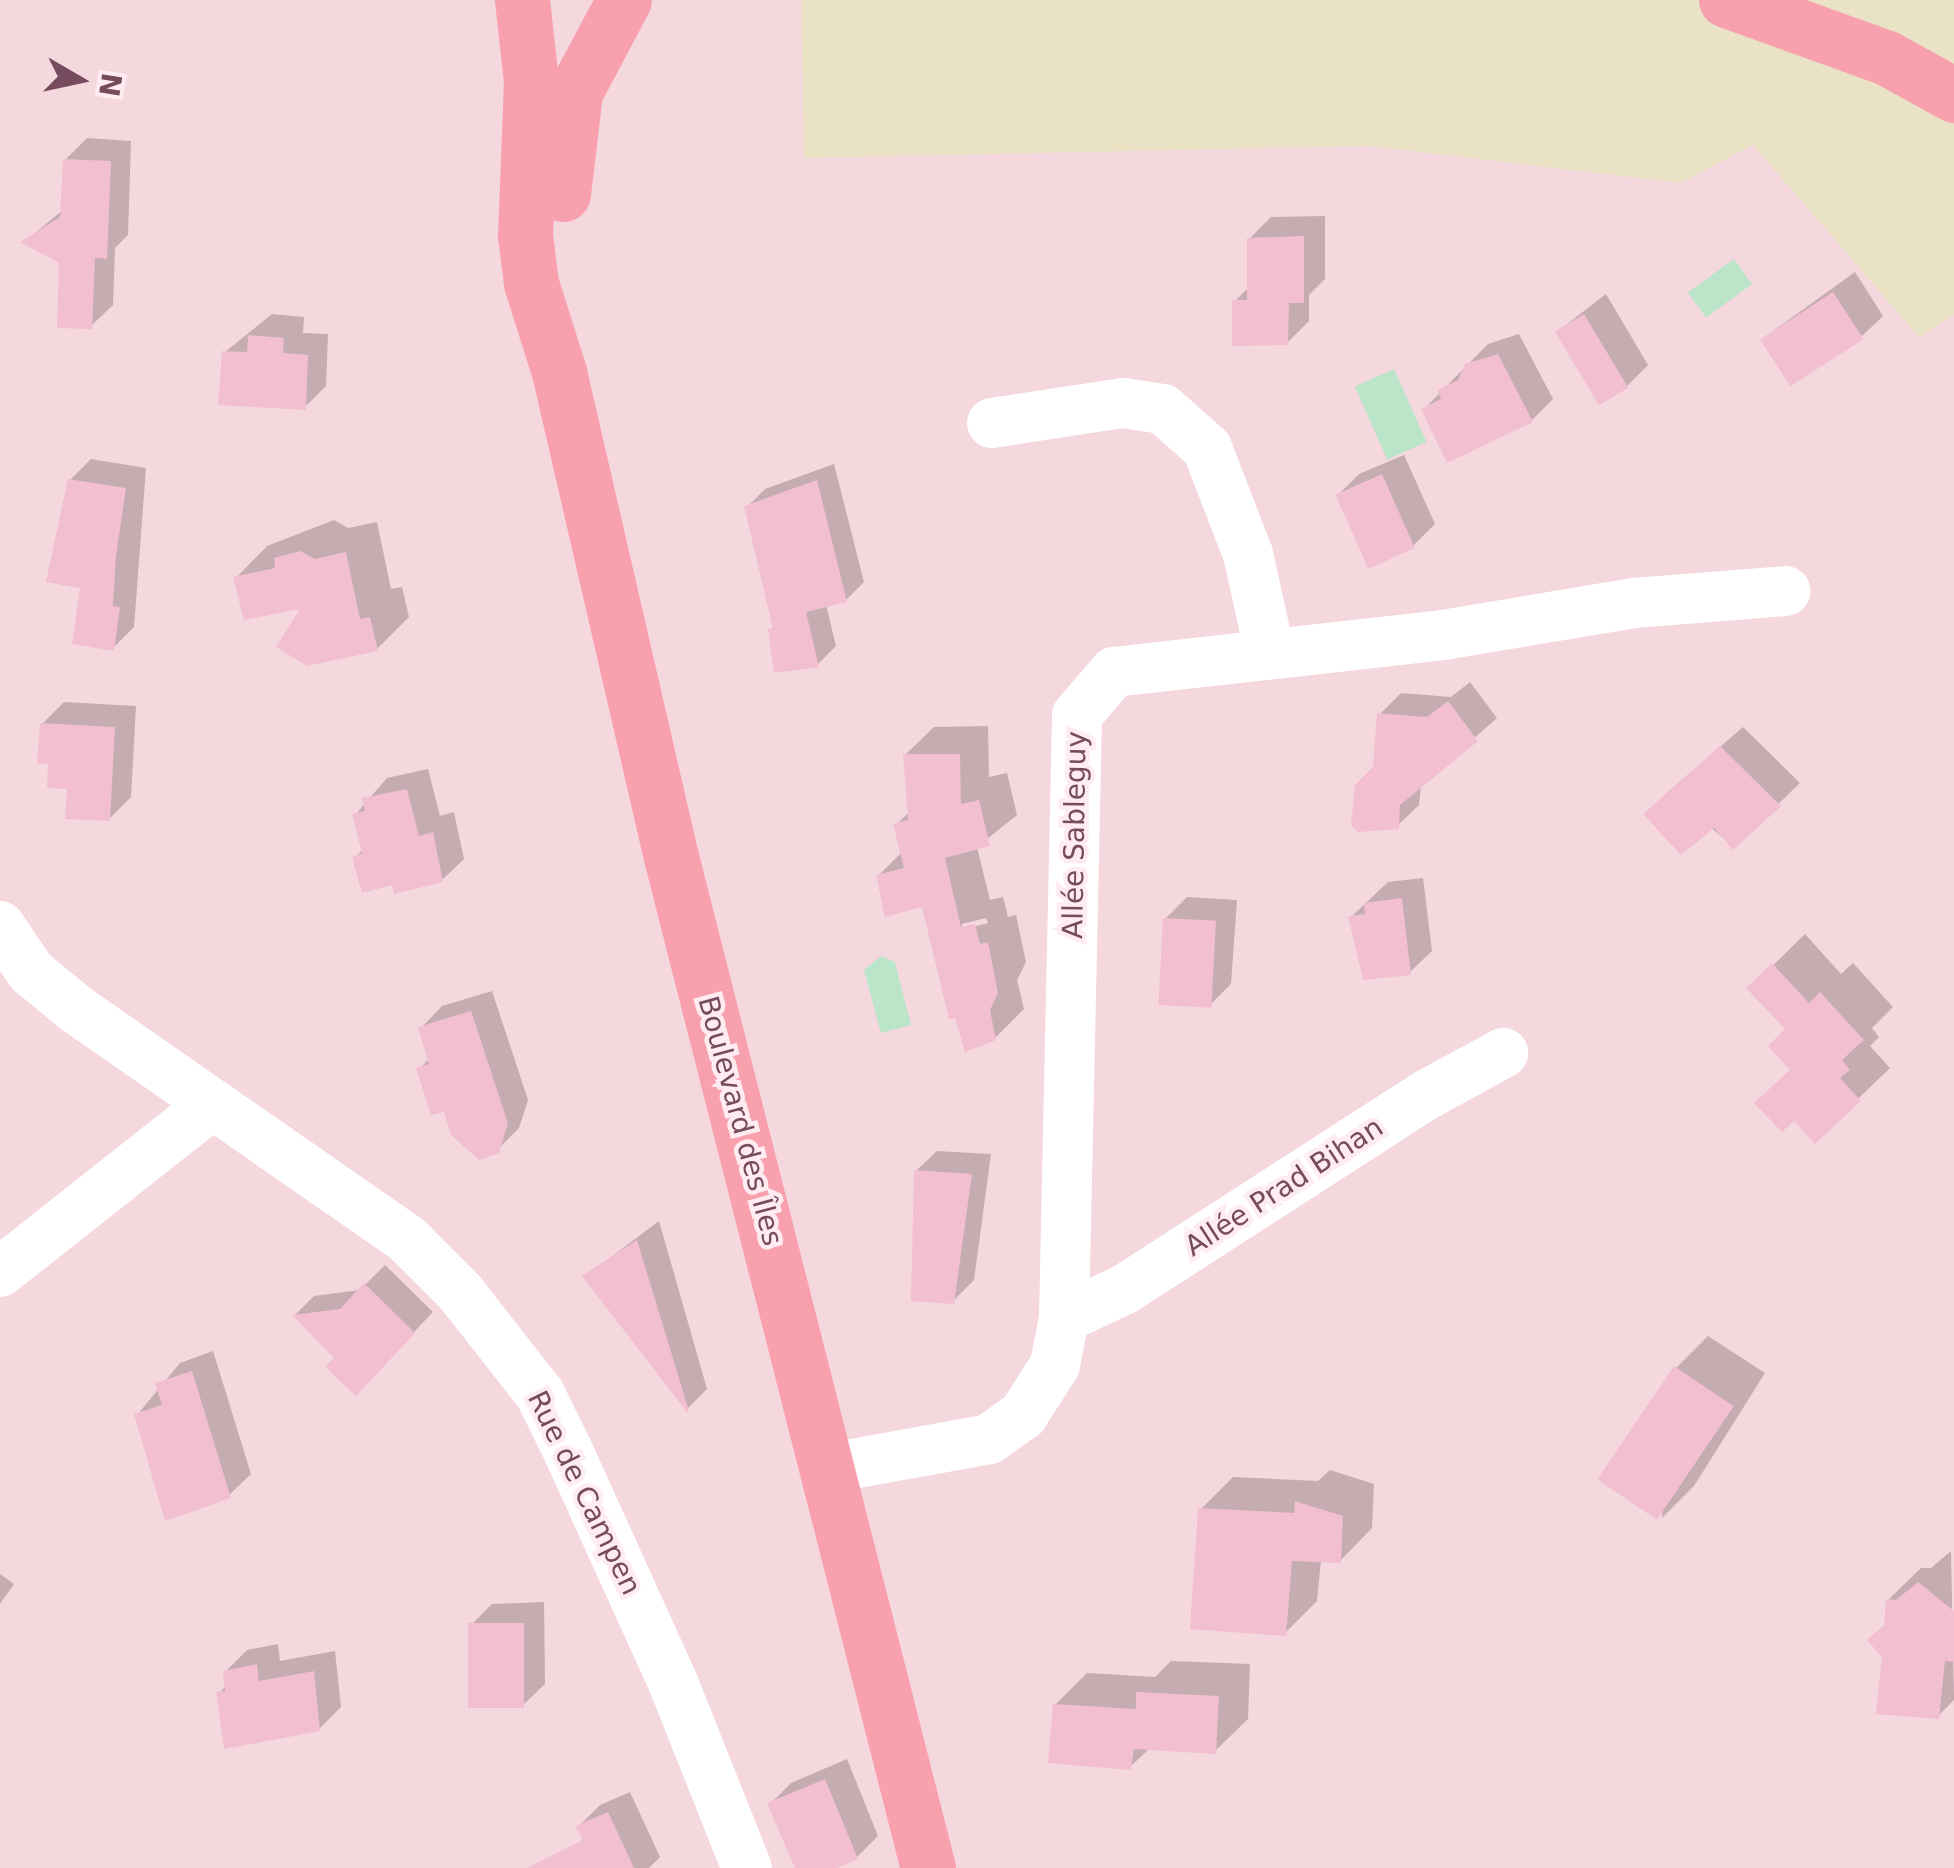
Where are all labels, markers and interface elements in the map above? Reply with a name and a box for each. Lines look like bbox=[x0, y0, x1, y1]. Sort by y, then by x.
north arrow bbox=[30, 30, 130, 130]
text: N bbox=[92, 71, 128, 99]
street label: Allée Sableguy bbox=[1056, 731, 1094, 939]
street label: Boulevard des Îles bbox=[691, 993, 789, 1249]
street label: Allée Prad Bihan bbox=[1179, 1110, 1389, 1264]
street label: Rue de Campen bbox=[520, 1386, 648, 1600]

